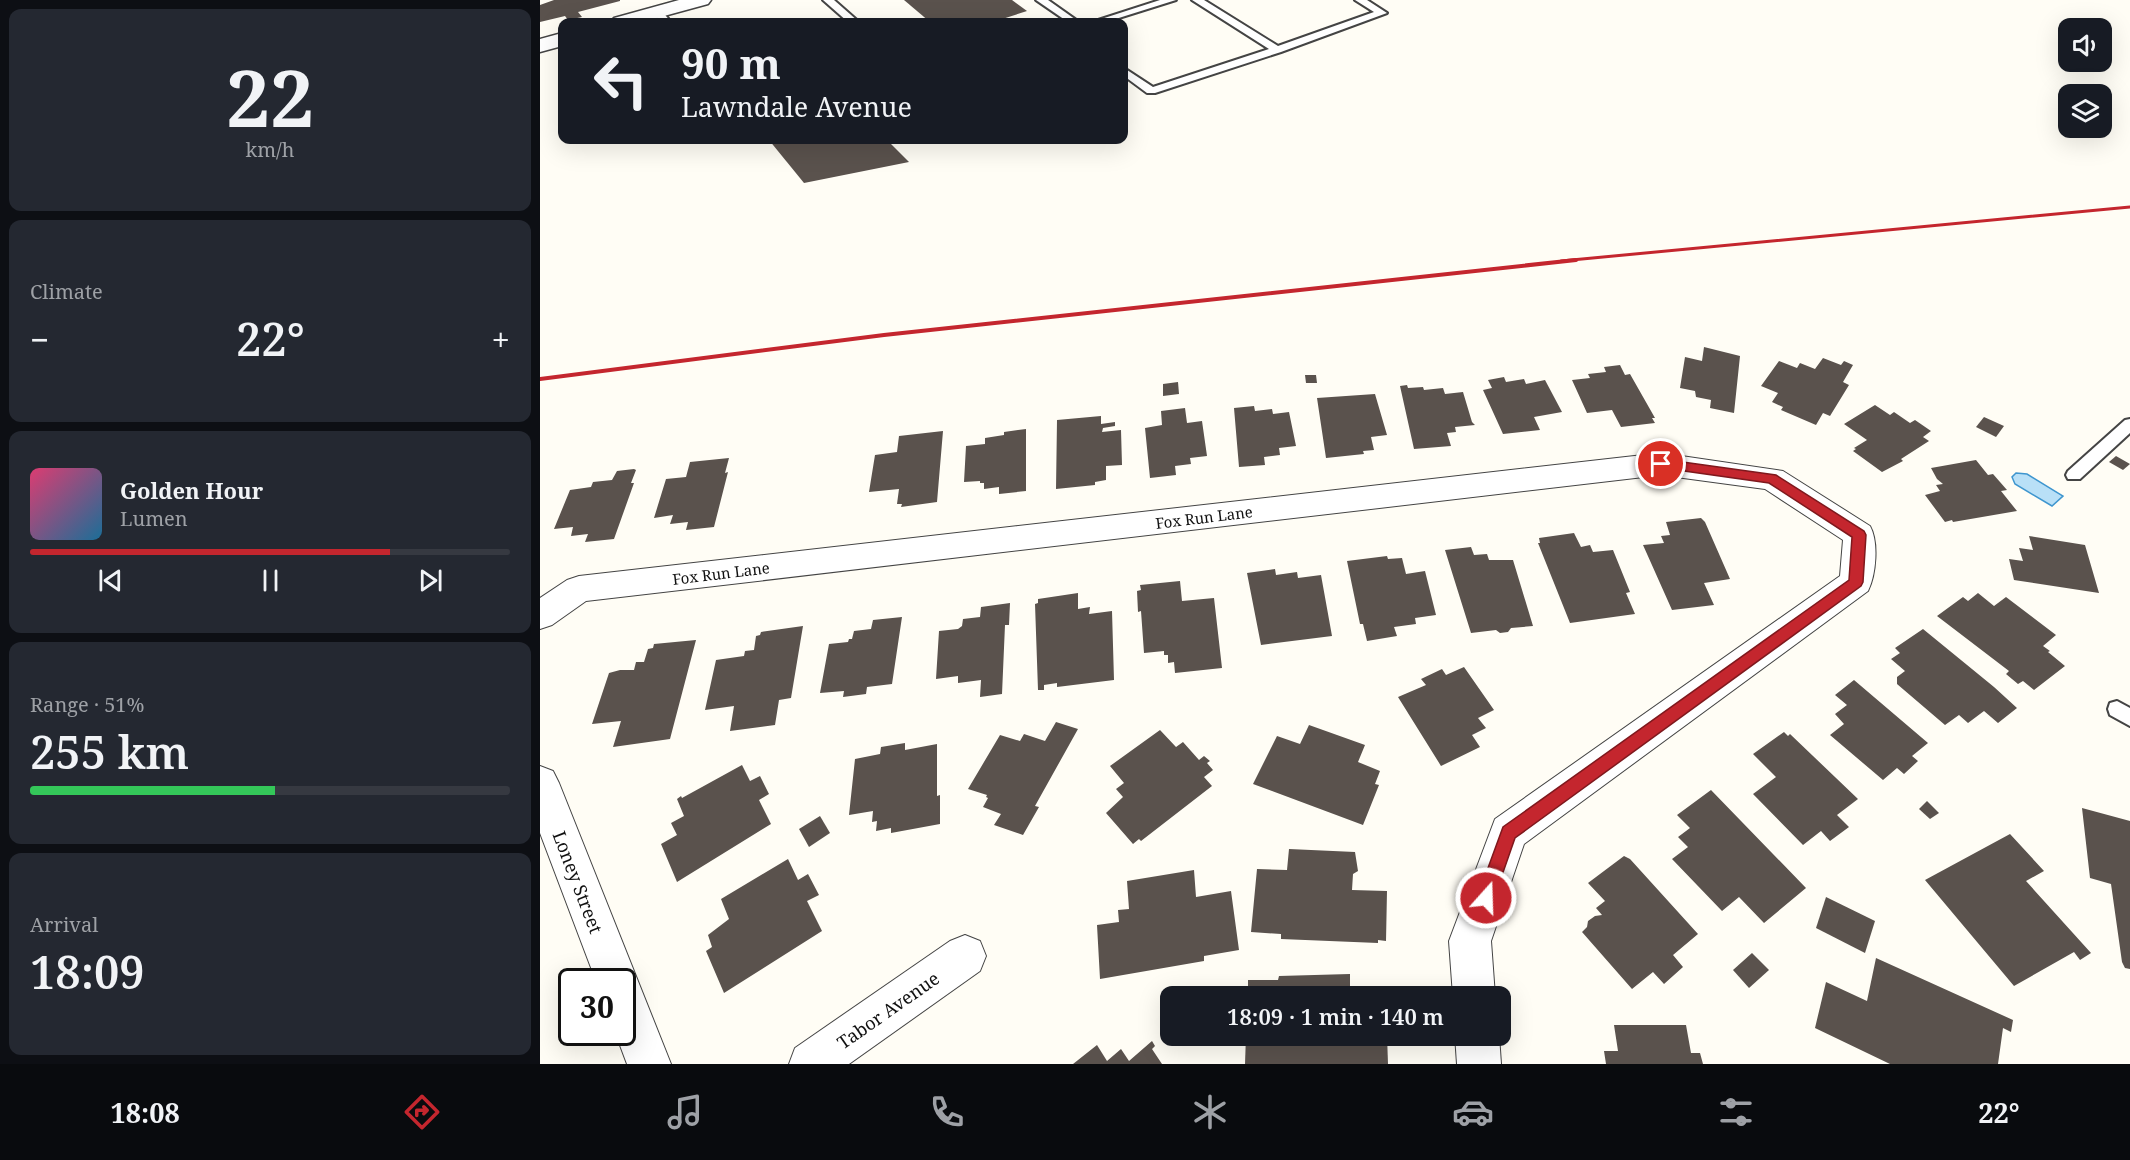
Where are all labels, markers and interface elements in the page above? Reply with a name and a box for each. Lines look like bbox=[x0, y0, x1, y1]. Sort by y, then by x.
map controls bbox=[2058, 18, 2112, 138]
button: sound bbox=[2058, 18, 2112, 72]
text: 90 m bbox=[681, 34, 781, 91]
icon: left bbox=[582, 42, 660, 120]
text: 22 bbox=[226, 44, 314, 150]
button: layers bbox=[2058, 84, 2112, 138]
text: Lawndale Avenue bbox=[681, 88, 912, 125]
text: km/h bbox=[245, 136, 295, 163]
text: Climate bbox=[30, 278, 103, 305]
text: 22° bbox=[236, 308, 305, 369]
text: − bbox=[30, 317, 49, 362]
text: + bbox=[492, 317, 510, 362]
pin bbox=[1635, 438, 1686, 489]
icon: arrive bbox=[1644, 447, 1677, 480]
text: Golden Hour bbox=[120, 475, 263, 505]
street label: Fox Run Lane bbox=[1154, 501, 1254, 533]
text: Lumen bbox=[120, 505, 188, 532]
street label: Fox Run Lane bbox=[671, 557, 771, 589]
icon: previous bbox=[94, 564, 127, 597]
icon: pause bbox=[254, 564, 287, 597]
icon: next bbox=[414, 564, 447, 597]
text: Range · 51% bbox=[30, 691, 144, 718]
text: 255 km bbox=[30, 721, 189, 782]
street label: Loney Street bbox=[547, 827, 609, 937]
position arrow bbox=[1454, 866, 1518, 930]
text: Arrival bbox=[30, 911, 98, 938]
text: 18:09 bbox=[30, 941, 145, 1002]
street label: Tabor Avenue bbox=[832, 966, 944, 1054]
speed limit sign: 30 bbox=[558, 968, 636, 1046]
text: 18:09 · 1 min · 140 m bbox=[1227, 1001, 1444, 1031]
icon: directions bbox=[401, 1091, 443, 1133]
icon: music bbox=[664, 1091, 706, 1133]
icon: phone bbox=[926, 1091, 968, 1133]
icon: climate bbox=[1189, 1091, 1231, 1133]
icon: car bbox=[1452, 1091, 1494, 1133]
icon: filters bbox=[1715, 1091, 1757, 1133]
text: 18:08 bbox=[110, 1094, 180, 1131]
text: 22° bbox=[1978, 1094, 2019, 1131]

